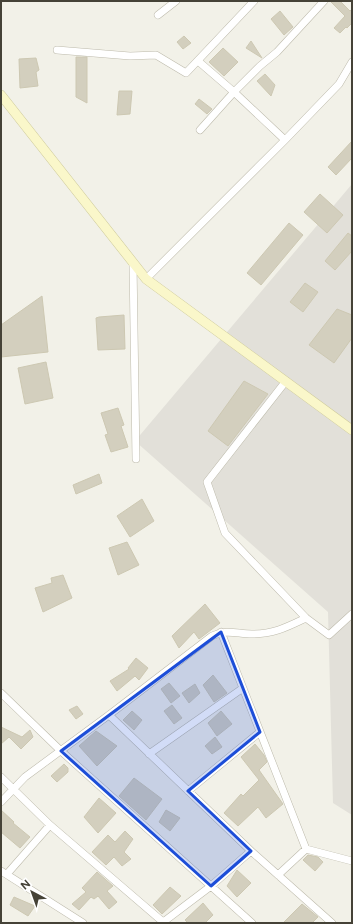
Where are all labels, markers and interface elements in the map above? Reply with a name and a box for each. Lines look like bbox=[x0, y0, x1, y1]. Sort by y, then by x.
north arrow bbox=[12, 872, 52, 912]
text: N bbox=[18, 877, 33, 893]

